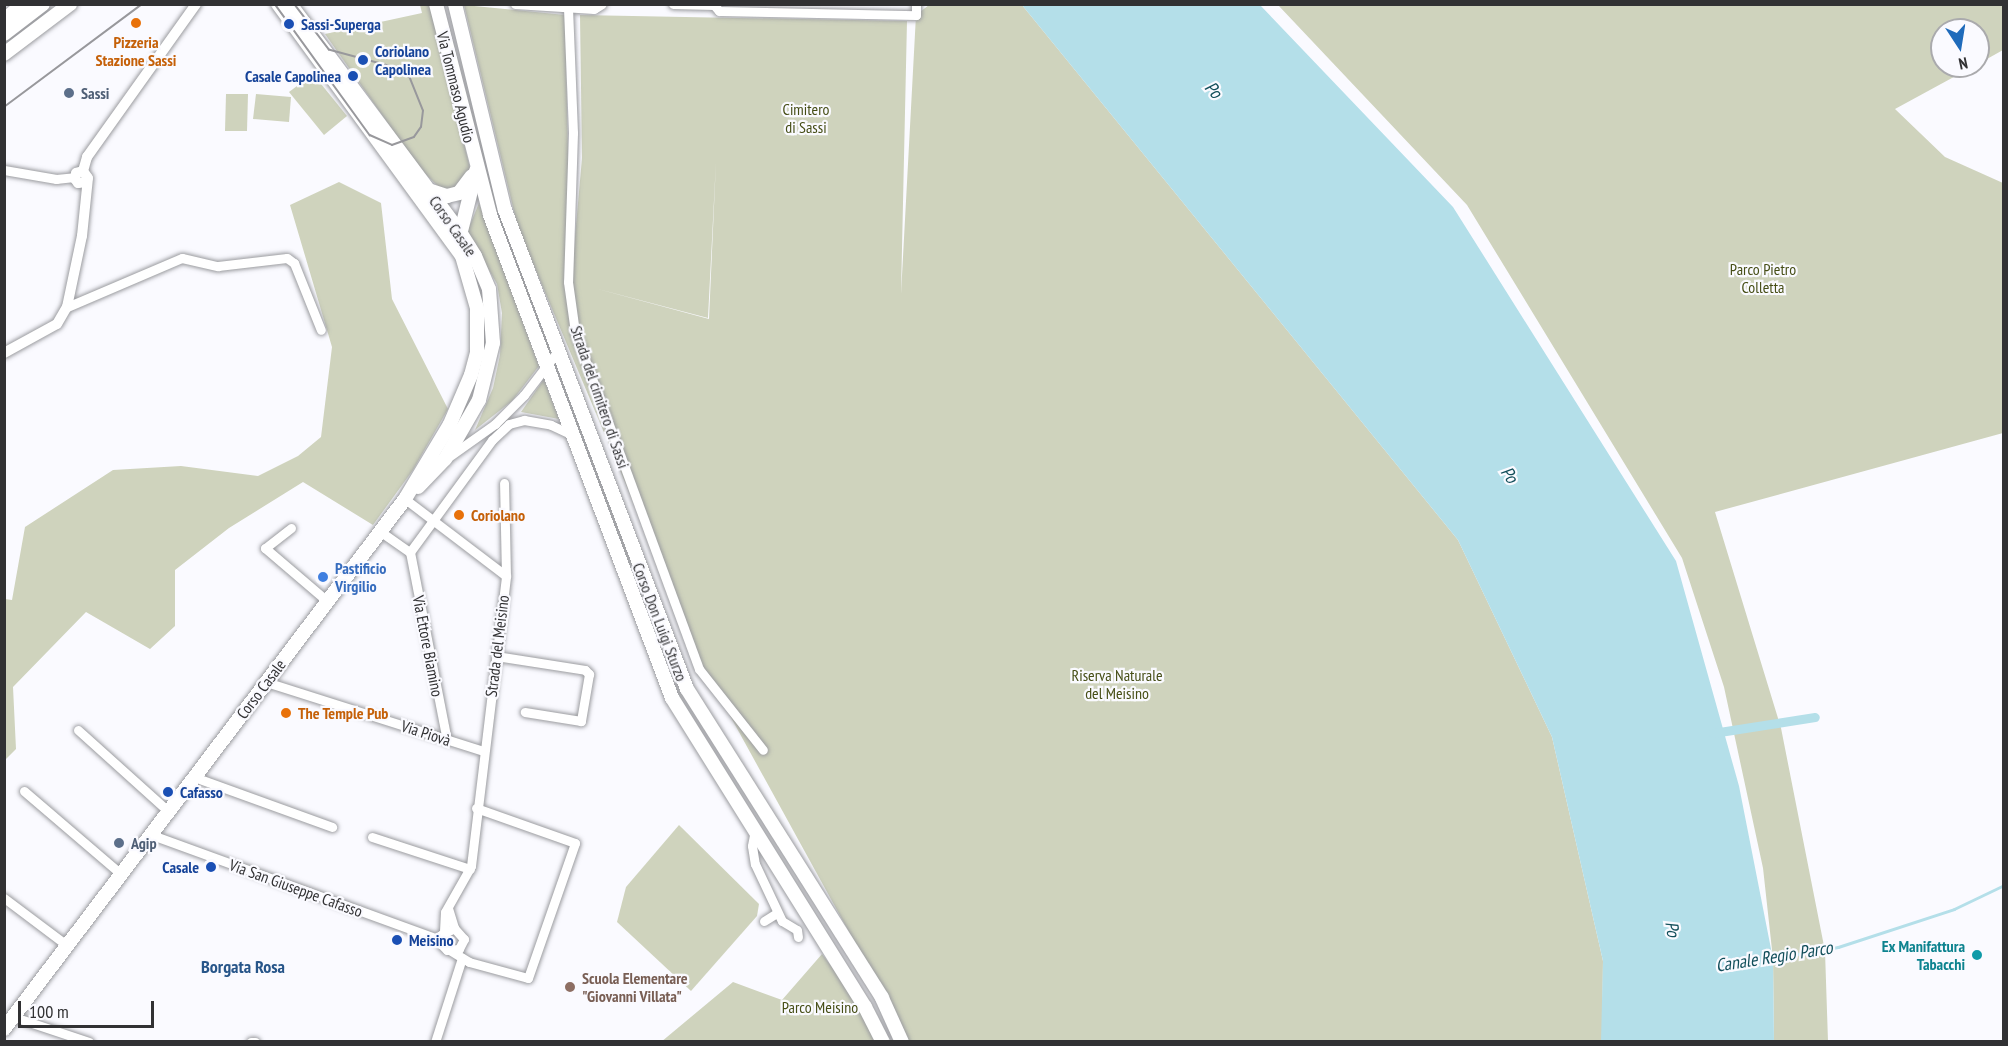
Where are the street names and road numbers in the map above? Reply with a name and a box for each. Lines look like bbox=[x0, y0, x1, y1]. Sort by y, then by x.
street label: Via Tommaso Agudio bbox=[433, 29, 479, 145]
street label: Corso Casale bbox=[425, 192, 481, 260]
street label: Strada del cimitero di Sassi bbox=[567, 323, 633, 471]
street label: Corso Don Luigi Sturzo bbox=[629, 560, 691, 684]
street label: Via Ettore Biamino bbox=[409, 594, 447, 698]
street label: Strada del Meisino bbox=[481, 594, 513, 698]
street label: Corso Casale bbox=[232, 655, 290, 723]
street label: Via Piovà bbox=[399, 716, 453, 750]
street label: Via San Giuseppe Cafasso bbox=[227, 855, 365, 921]

